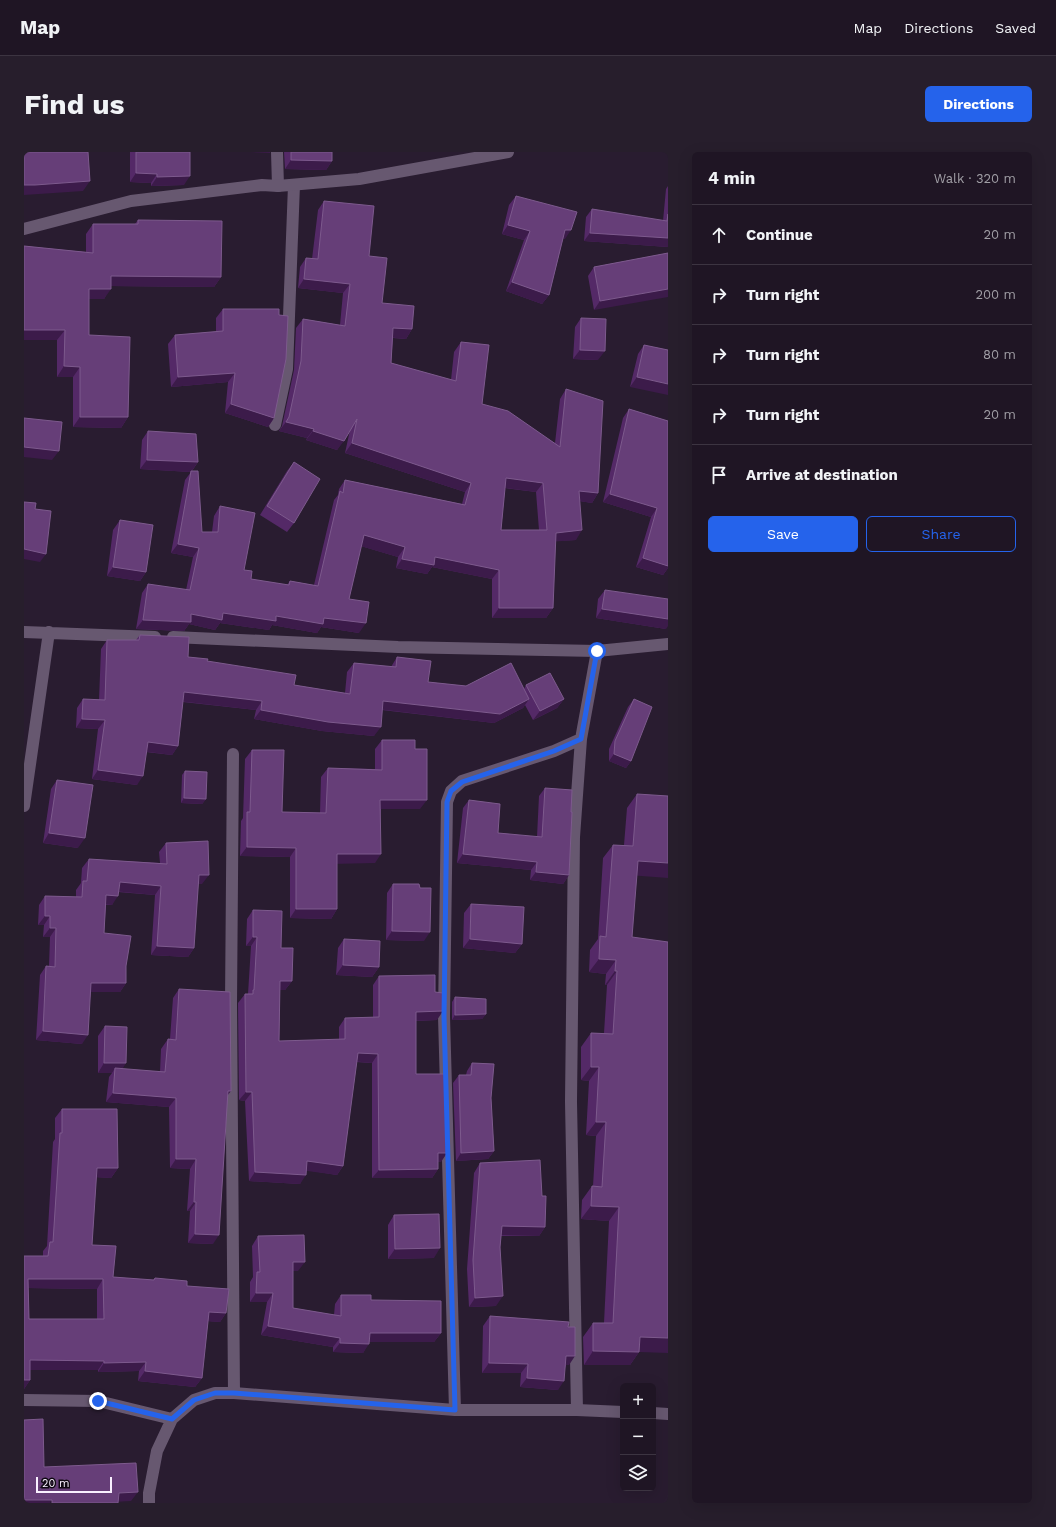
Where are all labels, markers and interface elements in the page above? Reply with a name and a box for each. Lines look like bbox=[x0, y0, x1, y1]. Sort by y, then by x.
text: Map bbox=[20, 16, 60, 39]
text: Map bbox=[854, 20, 882, 36]
text: Directions bbox=[904, 20, 973, 36]
text: Saved bbox=[995, 20, 1036, 36]
button: Directions bbox=[925, 86, 1032, 122]
text: Find us bbox=[24, 88, 124, 121]
text: 4 min bbox=[708, 168, 755, 188]
text: Walk · 320 m bbox=[934, 171, 1016, 186]
icon: ahead bbox=[708, 224, 730, 246]
text: Continue bbox=[746, 226, 813, 244]
text: 20 m bbox=[984, 227, 1016, 242]
icon: right bbox=[708, 284, 730, 306]
text: Turn right bbox=[746, 286, 819, 304]
text: 200 m bbox=[975, 287, 1016, 302]
icon: right bbox=[708, 344, 730, 366]
text: Turn right bbox=[746, 346, 819, 364]
text: 80 m bbox=[983, 347, 1016, 362]
icon: right bbox=[708, 404, 730, 426]
text: Turn right bbox=[746, 406, 819, 424]
text: 20 m bbox=[984, 407, 1016, 422]
icon: arrive bbox=[708, 464, 730, 486]
text: Arrive at destination bbox=[746, 466, 898, 484]
button: Save bbox=[708, 516, 858, 552]
button: Share bbox=[866, 516, 1016, 552]
route start bbox=[588, 642, 606, 660]
map controls bbox=[620, 1383, 656, 1491]
button: + bbox=[620, 1383, 656, 1419]
route end bbox=[89, 1392, 107, 1410]
button: − bbox=[620, 1419, 656, 1455]
button: layers bbox=[620, 1455, 656, 1491]
scale bar bbox=[36, 1475, 112, 1494]
text: 20 m bbox=[42, 1477, 70, 1490]

